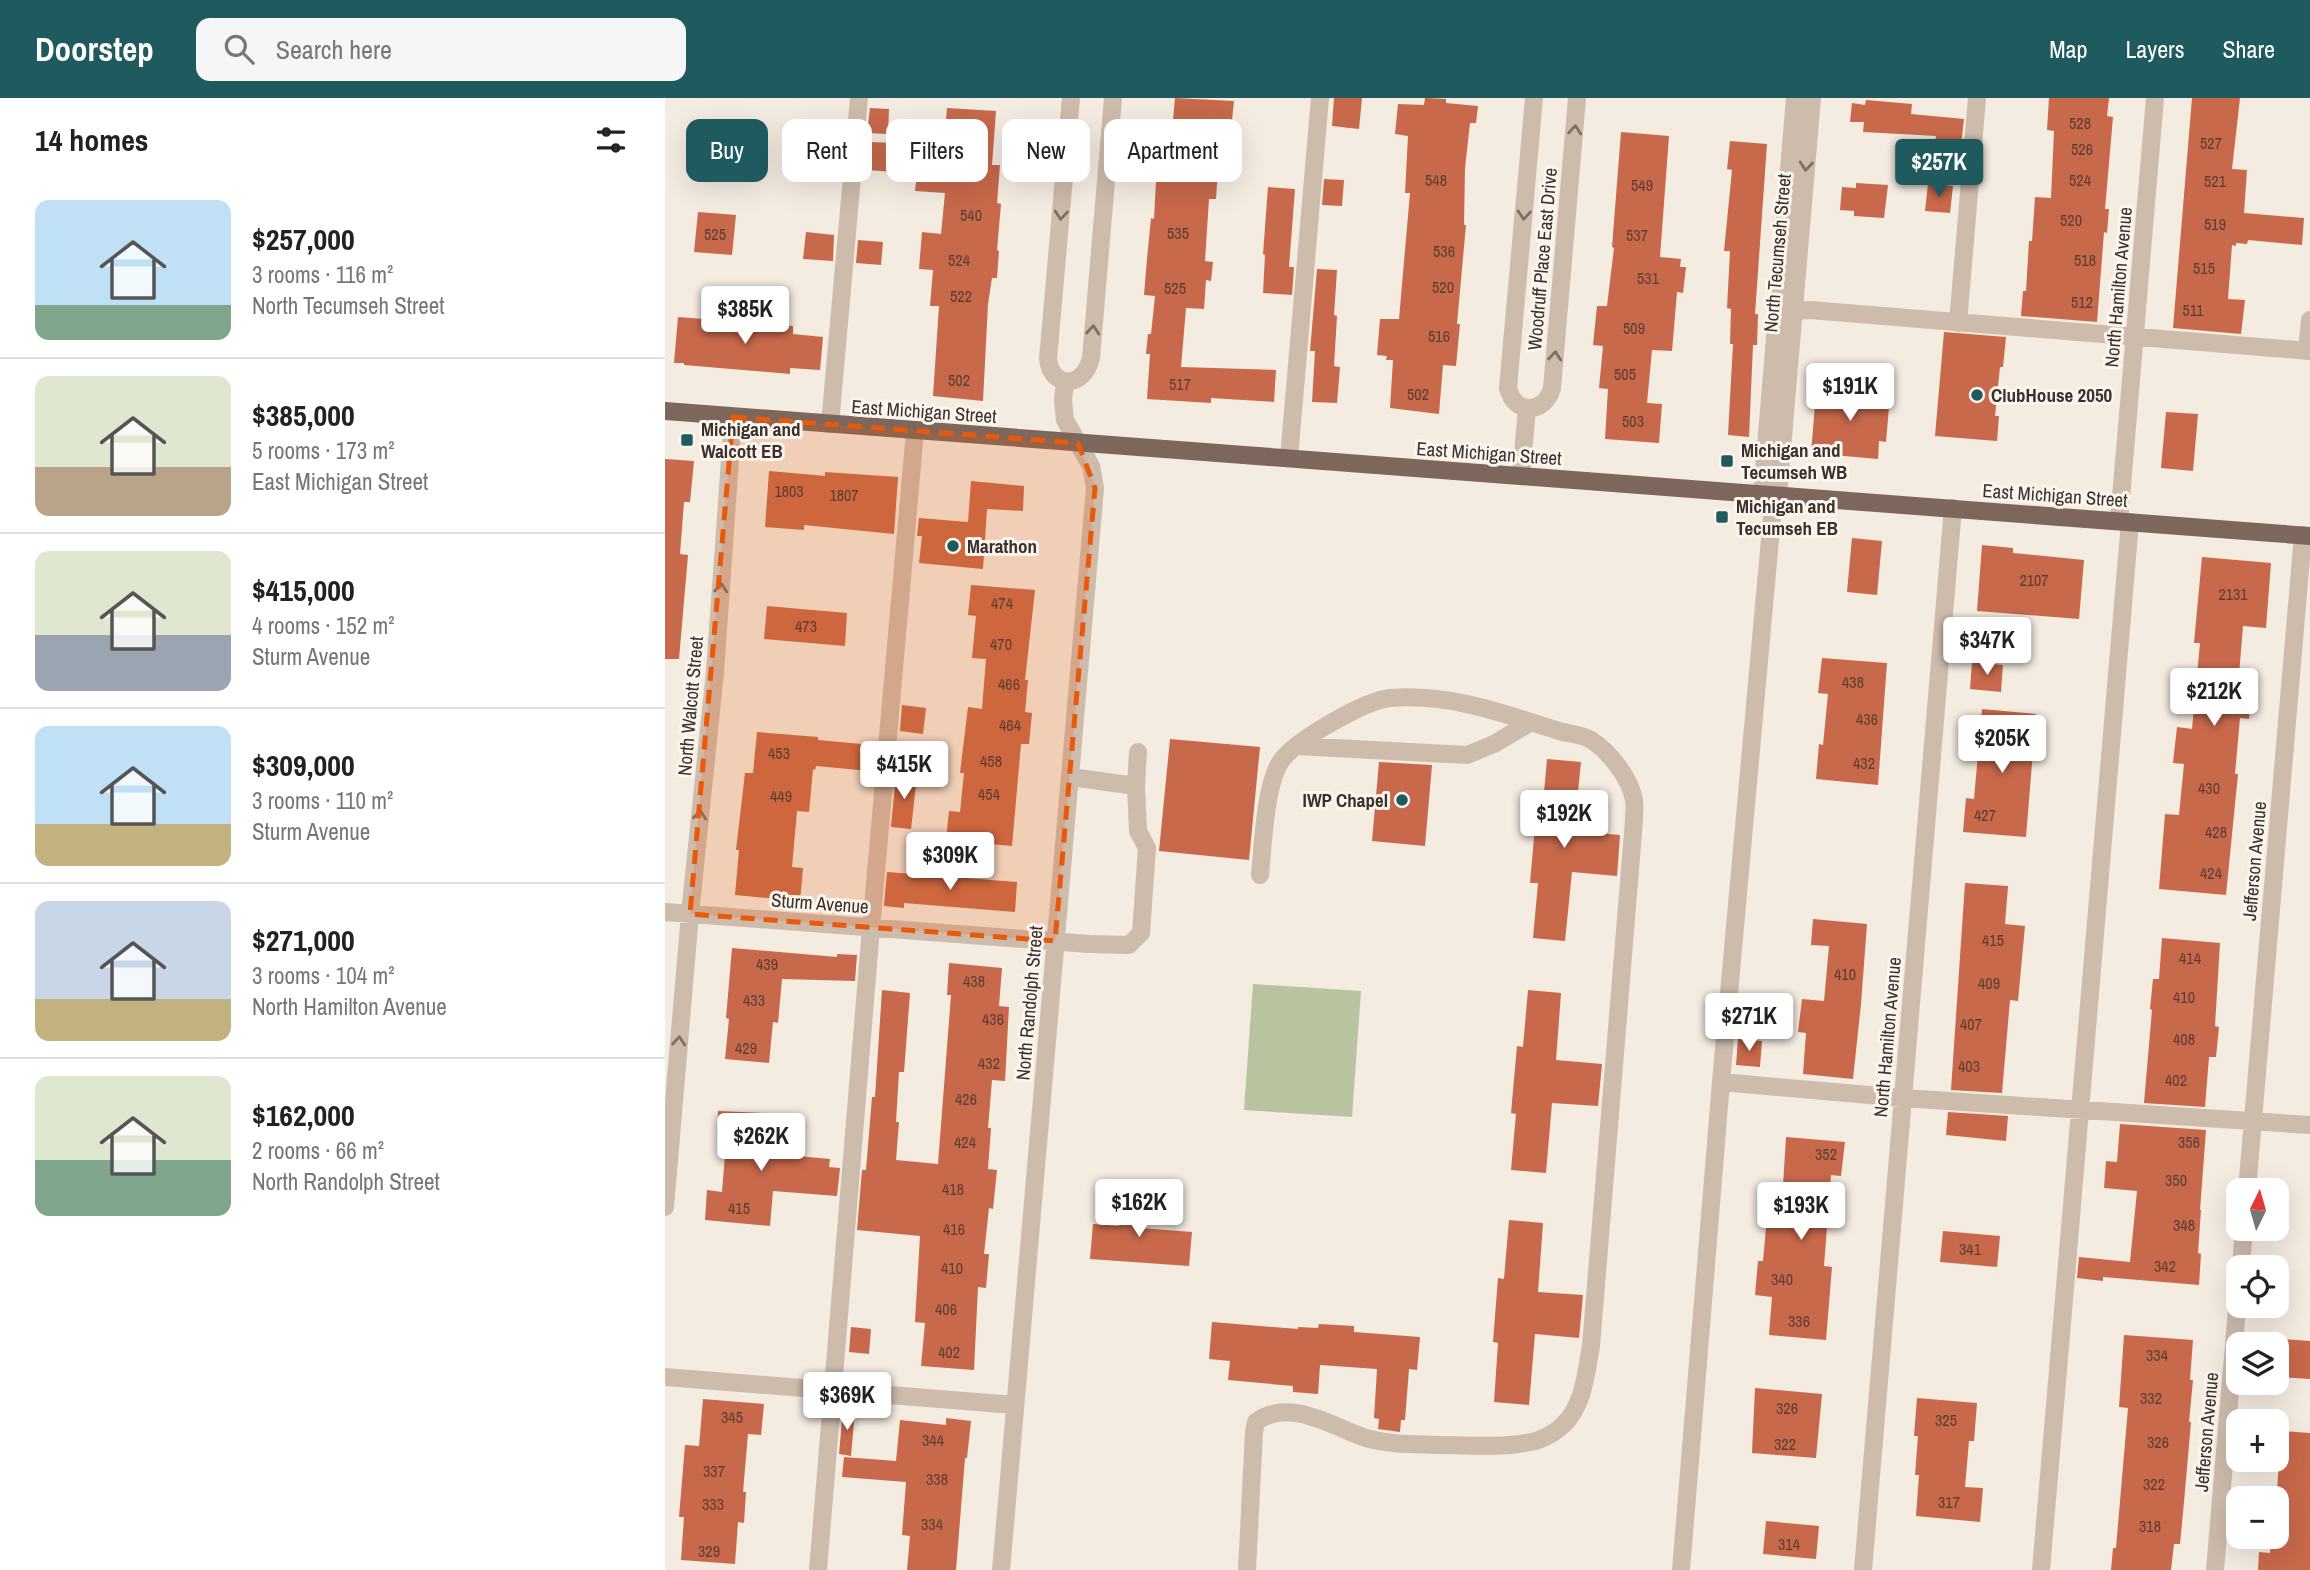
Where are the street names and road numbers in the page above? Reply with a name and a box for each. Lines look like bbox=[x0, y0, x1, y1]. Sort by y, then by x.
street label: Woodruff Place East Drive bbox=[1521, 167, 1563, 351]
street label: North Tecumseh Street bbox=[1757, 172, 1797, 333]
street label: North Hamilton Avenue bbox=[2098, 206, 2138, 368]
street label: East Michigan Street bbox=[851, 393, 998, 429]
street label: East Michigan Street bbox=[1416, 435, 1563, 471]
street label: East Michigan Street bbox=[1982, 477, 2129, 513]
street label: North Walcott Street bbox=[671, 635, 709, 777]
street label: Jefferson Avenue bbox=[2236, 800, 2272, 922]
street label: Sturm Avenue bbox=[770, 887, 870, 919]
street label: North Randolph Street bbox=[1009, 924, 1049, 1081]
street label: North Hamilton Avenue bbox=[1867, 956, 1907, 1118]
street label: Jefferson Avenue bbox=[2188, 1371, 2224, 1493]

